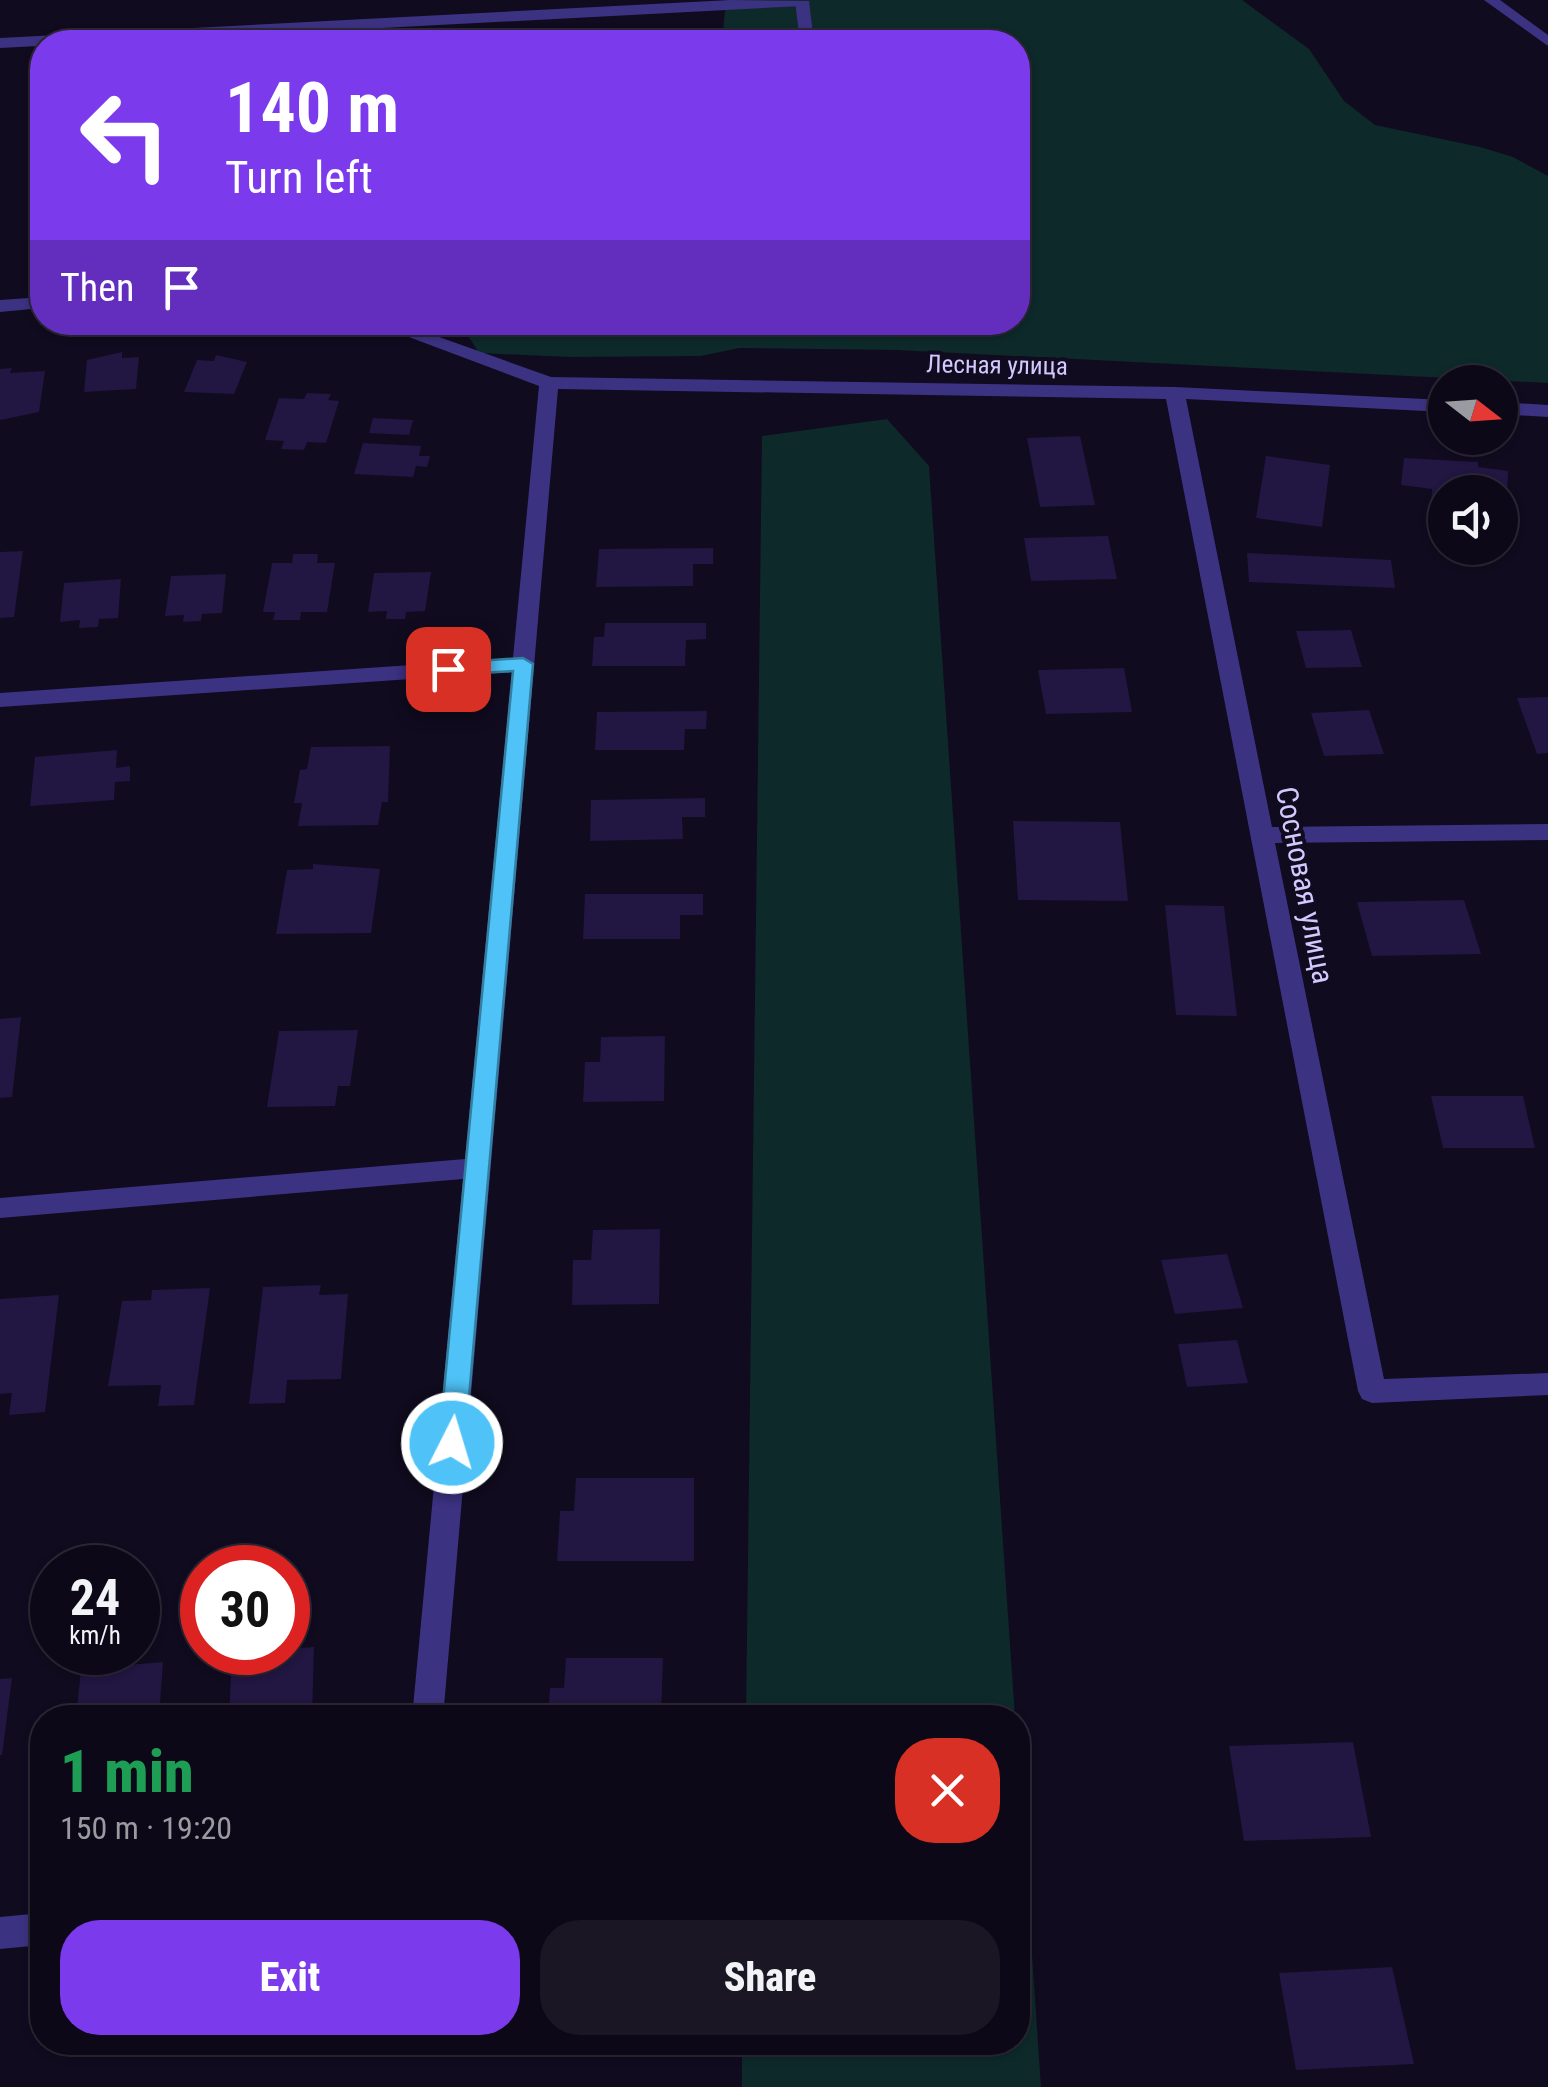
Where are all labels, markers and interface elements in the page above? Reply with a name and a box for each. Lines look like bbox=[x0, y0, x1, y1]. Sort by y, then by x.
text: 140 m bbox=[225, 67, 399, 149]
icon: left bbox=[60, 70, 190, 200]
text: Turn left bbox=[225, 151, 373, 204]
icon: arrive bbox=[154, 260, 209, 315]
text: Then bbox=[60, 266, 134, 310]
street label: Лесная улица bbox=[926, 349, 1068, 381]
north arrow bbox=[1428, 365, 1518, 455]
map controls bbox=[1428, 365, 1518, 565]
button: sound bbox=[1428, 475, 1518, 565]
pin bbox=[406, 627, 491, 712]
icon: arrive bbox=[421, 642, 476, 697]
street label: Сосновая улица bbox=[1269, 784, 1341, 986]
position arrow bbox=[400, 1391, 504, 1495]
speed limit sign: 30 bbox=[180, 1545, 310, 1675]
text: 24 bbox=[70, 1569, 120, 1627]
text: km/h bbox=[69, 1621, 121, 1650]
text: 1 min bbox=[60, 1736, 194, 1807]
button: close bbox=[895, 1738, 1000, 1843]
text: 150 m · 19:20 bbox=[60, 1809, 232, 1847]
button: Exit bbox=[60, 1920, 520, 2035]
button: Share bbox=[540, 1920, 1000, 2035]

